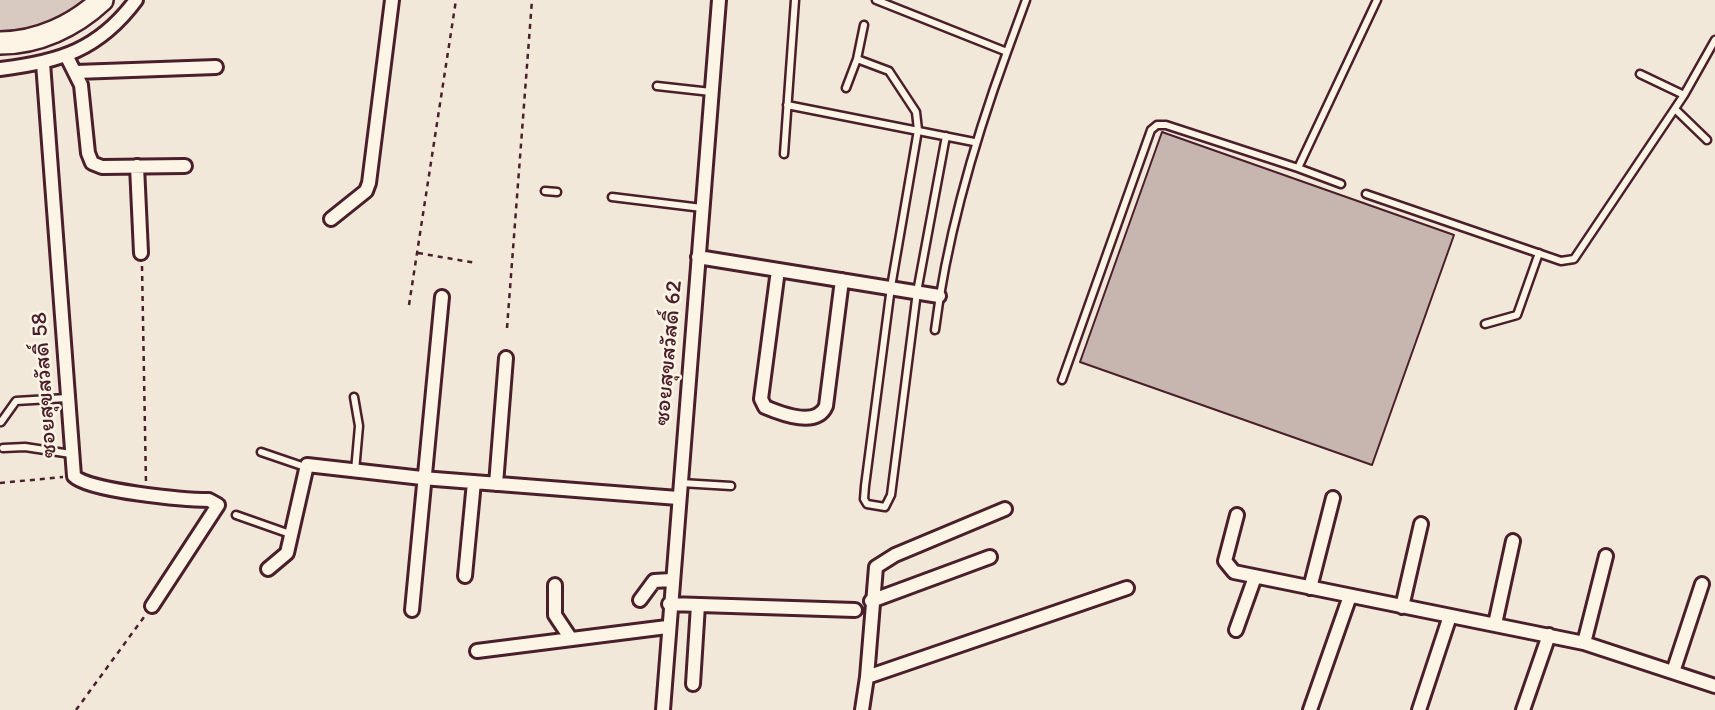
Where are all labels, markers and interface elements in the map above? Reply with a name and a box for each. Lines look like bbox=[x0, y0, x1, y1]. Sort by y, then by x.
street label: ซอยสุขสวัสดิ์ 62 bbox=[649, 279, 689, 427]
street label: ซอยสุขสวัสดิ์ 58 bbox=[26, 311, 64, 459]

